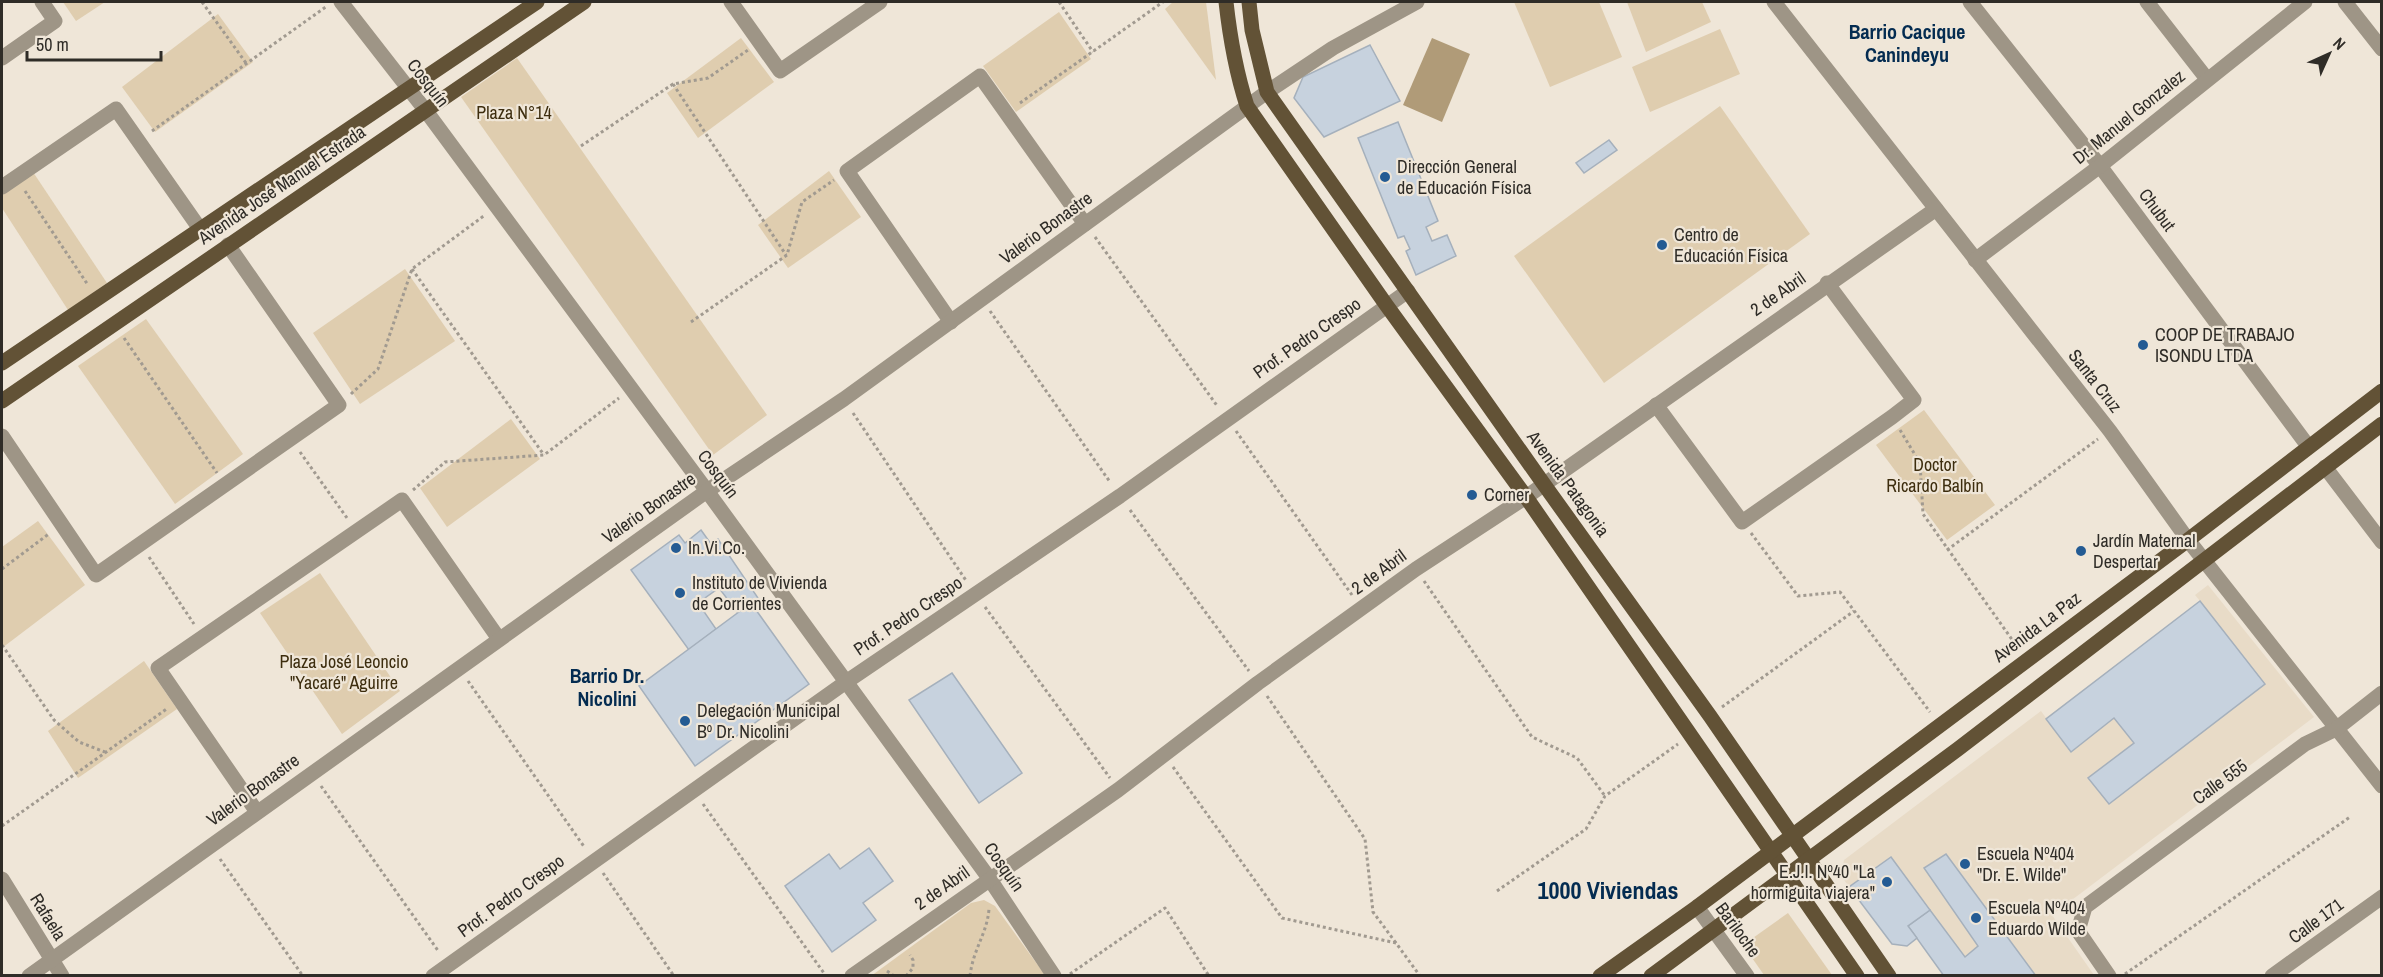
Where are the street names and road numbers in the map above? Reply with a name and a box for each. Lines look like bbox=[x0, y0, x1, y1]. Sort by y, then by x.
street label: Cosquín bbox=[402, 53, 455, 112]
street label: Dr. Manuel Gonzalez bbox=[2067, 64, 2190, 170]
street label: Avenida José Manuel Estrada bbox=[192, 119, 370, 250]
street label: Chubut bbox=[2133, 183, 2182, 236]
street label: Valerio Bonastre bbox=[994, 185, 1097, 270]
street label: 2 de Abril bbox=[1745, 265, 1810, 322]
street label: Prof. Pedro Crespo bbox=[1248, 291, 1366, 384]
street label: Santa Cruz bbox=[2063, 344, 2128, 417]
street label: Avenida Patagonia bbox=[1521, 425, 1615, 542]
street label: Cosquín bbox=[692, 444, 745, 503]
street label: Valerio Bonastre bbox=[597, 466, 700, 549]
street label: 2 de Abril bbox=[1346, 543, 1411, 600]
street label: Prof. Pedro Crespo bbox=[848, 570, 967, 661]
street label: Avenida La Paz bbox=[1987, 585, 2086, 668]
street label: Valerio Bonastre bbox=[201, 747, 304, 832]
street label: Calle 555 bbox=[2187, 753, 2252, 810]
street label: Cosquín bbox=[978, 837, 1030, 896]
street label: Prof. Pedro Crespo bbox=[452, 848, 569, 943]
street label: 2 de Abril bbox=[909, 859, 974, 916]
street label: Rafaela bbox=[24, 889, 73, 945]
street label: Calle 171 bbox=[2283, 892, 2349, 949]
street label: Bariloche bbox=[1710, 897, 1767, 962]

